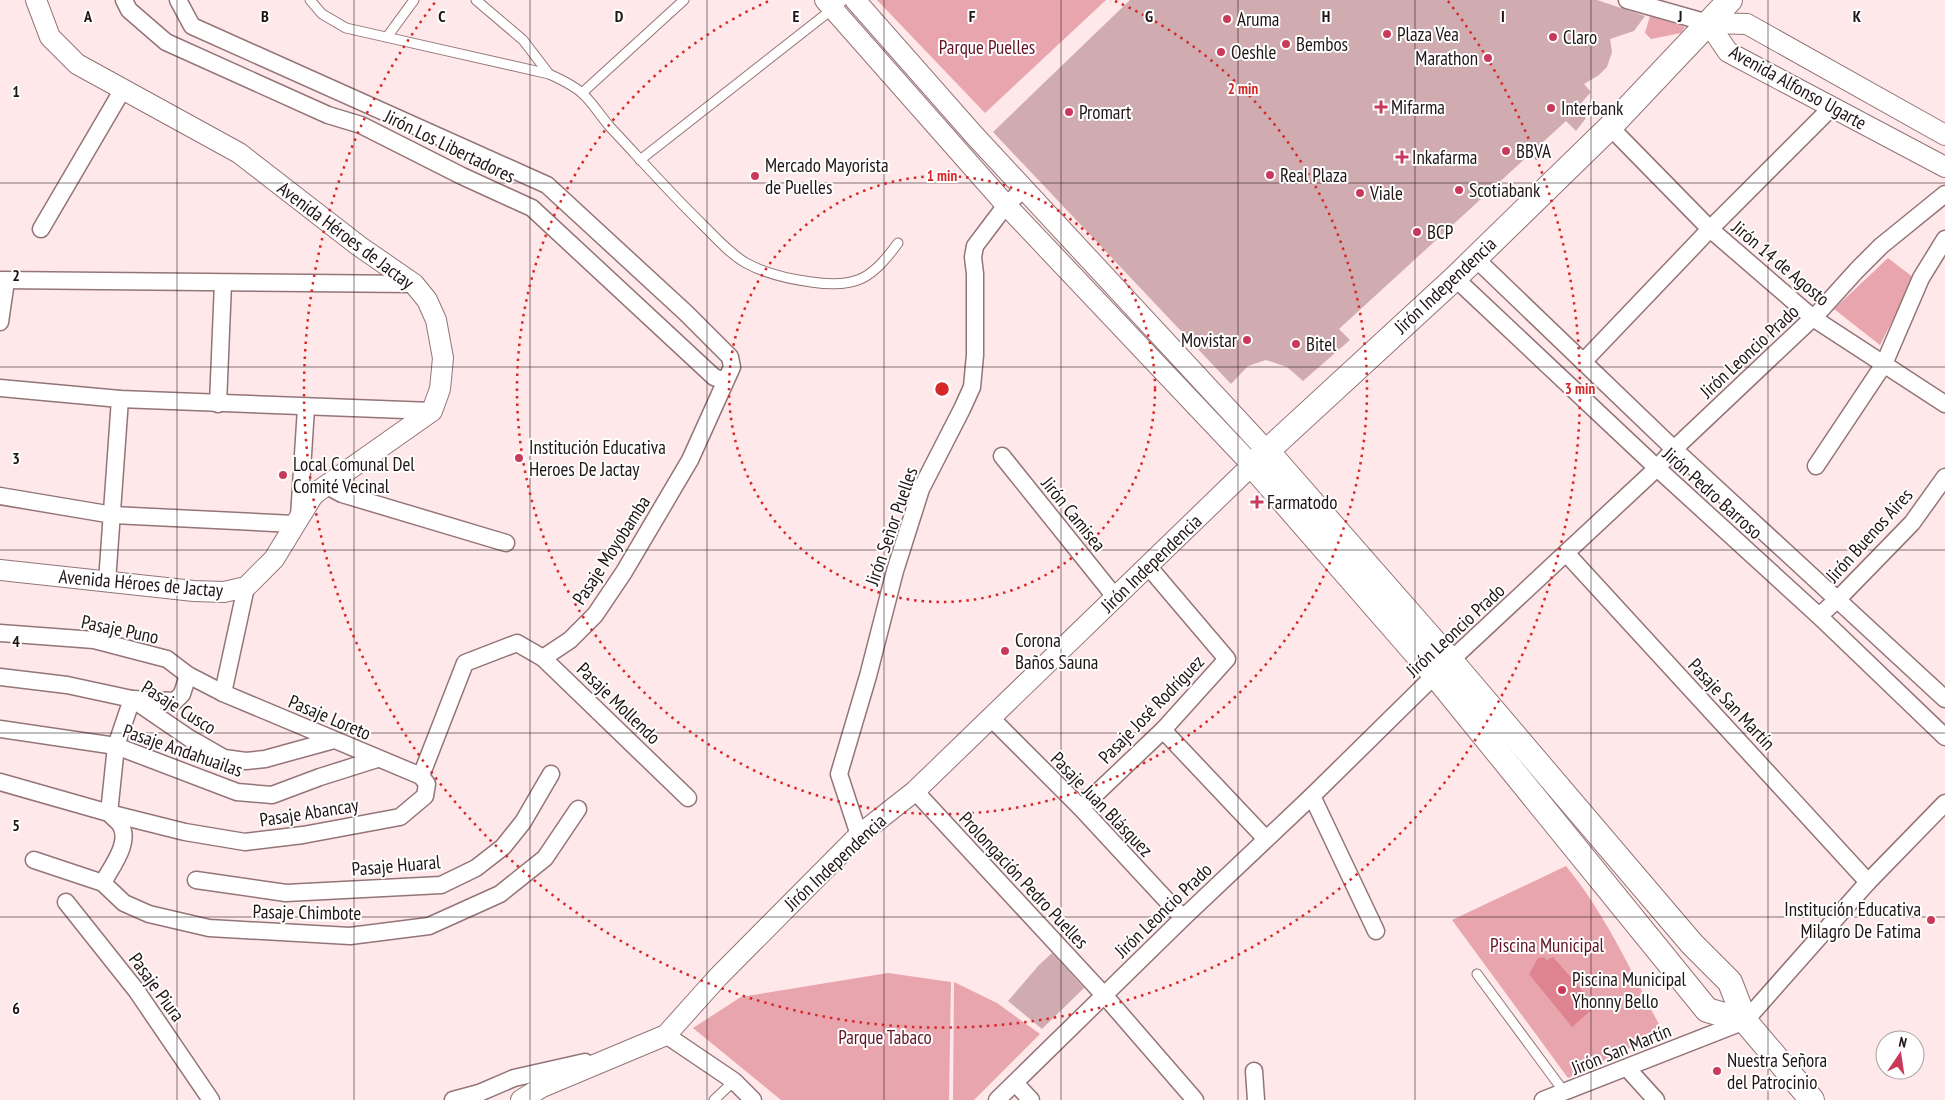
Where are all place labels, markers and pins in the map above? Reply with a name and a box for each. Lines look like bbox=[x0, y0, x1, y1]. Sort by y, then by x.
place label: Aruma bbox=[1237, 7, 1279, 31]
marker: Aruma bbox=[1221, 13, 1233, 25]
place label: Plaza Vea bbox=[1397, 22, 1459, 46]
place label: Claro bbox=[1563, 25, 1597, 49]
marker: Plaza Vea bbox=[1381, 28, 1393, 40]
marker: Claro bbox=[1547, 31, 1559, 43]
place label: Bembos bbox=[1296, 32, 1348, 56]
marker: Bembos bbox=[1280, 38, 1292, 50]
place label: Oeshle bbox=[1231, 40, 1276, 64]
marker: Oeshle bbox=[1215, 46, 1227, 58]
place label: Marathon bbox=[1415, 46, 1478, 70]
marker: Marathon bbox=[1482, 52, 1494, 64]
place label: Mifarma bbox=[1391, 95, 1445, 119]
place label: Interbank bbox=[1561, 96, 1624, 120]
place label: Promart bbox=[1079, 100, 1132, 124]
marker: Mifarma bbox=[1375, 101, 1387, 113]
marker: Interbank bbox=[1545, 102, 1557, 114]
marker: Promart bbox=[1063, 106, 1075, 118]
place label: BBVA bbox=[1516, 139, 1551, 163]
place label: Inkafarma bbox=[1412, 145, 1477, 169]
marker: BBVA bbox=[1500, 145, 1512, 157]
marker: Inkafarma bbox=[1396, 151, 1408, 163]
place label: Mercado Mayorista de Puelles bbox=[765, 153, 889, 199]
place label: Real Plaza bbox=[1280, 163, 1347, 187]
marker: Real Plaza bbox=[1264, 169, 1276, 181]
marker: Mercado Mayorista de Puelles bbox=[749, 170, 761, 182]
place label: Scotiabank bbox=[1469, 178, 1541, 202]
place label: Viale bbox=[1369, 181, 1403, 205]
marker: Scotiabank bbox=[1453, 184, 1465, 196]
marker: Viale bbox=[1354, 187, 1366, 199]
place label: BCP bbox=[1427, 220, 1454, 244]
marker: BCP bbox=[1411, 226, 1423, 238]
place label: Movistar bbox=[1181, 328, 1238, 352]
place label: Bitel bbox=[1306, 332, 1337, 356]
marker: Movistar bbox=[1241, 334, 1253, 346]
marker: Bitel bbox=[1290, 338, 1302, 350]
centre of rings bbox=[933, 380, 951, 398]
place label: Institución Educativa Heroes De Jactay bbox=[529, 435, 666, 481]
place label: Local Comunal Del Comité Vecinal bbox=[293, 452, 415, 498]
marker: Institución Educativa Heroes De Jactay bbox=[513, 452, 525, 464]
marker: Local Comunal Del Comité Vecinal bbox=[277, 469, 289, 481]
place label: Farmatodo bbox=[1267, 490, 1337, 514]
marker: Farmatodo bbox=[1251, 496, 1263, 508]
place label: Corona Baños Sauna bbox=[1015, 628, 1098, 674]
marker: Corona Baños Sauna bbox=[999, 645, 1011, 657]
place label: Institución Educativa Milagro De Fatima bbox=[1784, 897, 1921, 943]
marker: Institución Educativa Milagro De Fatima bbox=[1925, 914, 1937, 926]
place label: Piscina Municipal Yhonny Bello bbox=[1572, 967, 1687, 1013]
marker: Piscina Municipal Yhonny Bello bbox=[1556, 984, 1568, 996]
place label: Nuestra Señora del Patrocinio bbox=[1727, 1048, 1827, 1094]
marker: Nuestra Señora del Patrocinio bbox=[1711, 1065, 1723, 1077]

